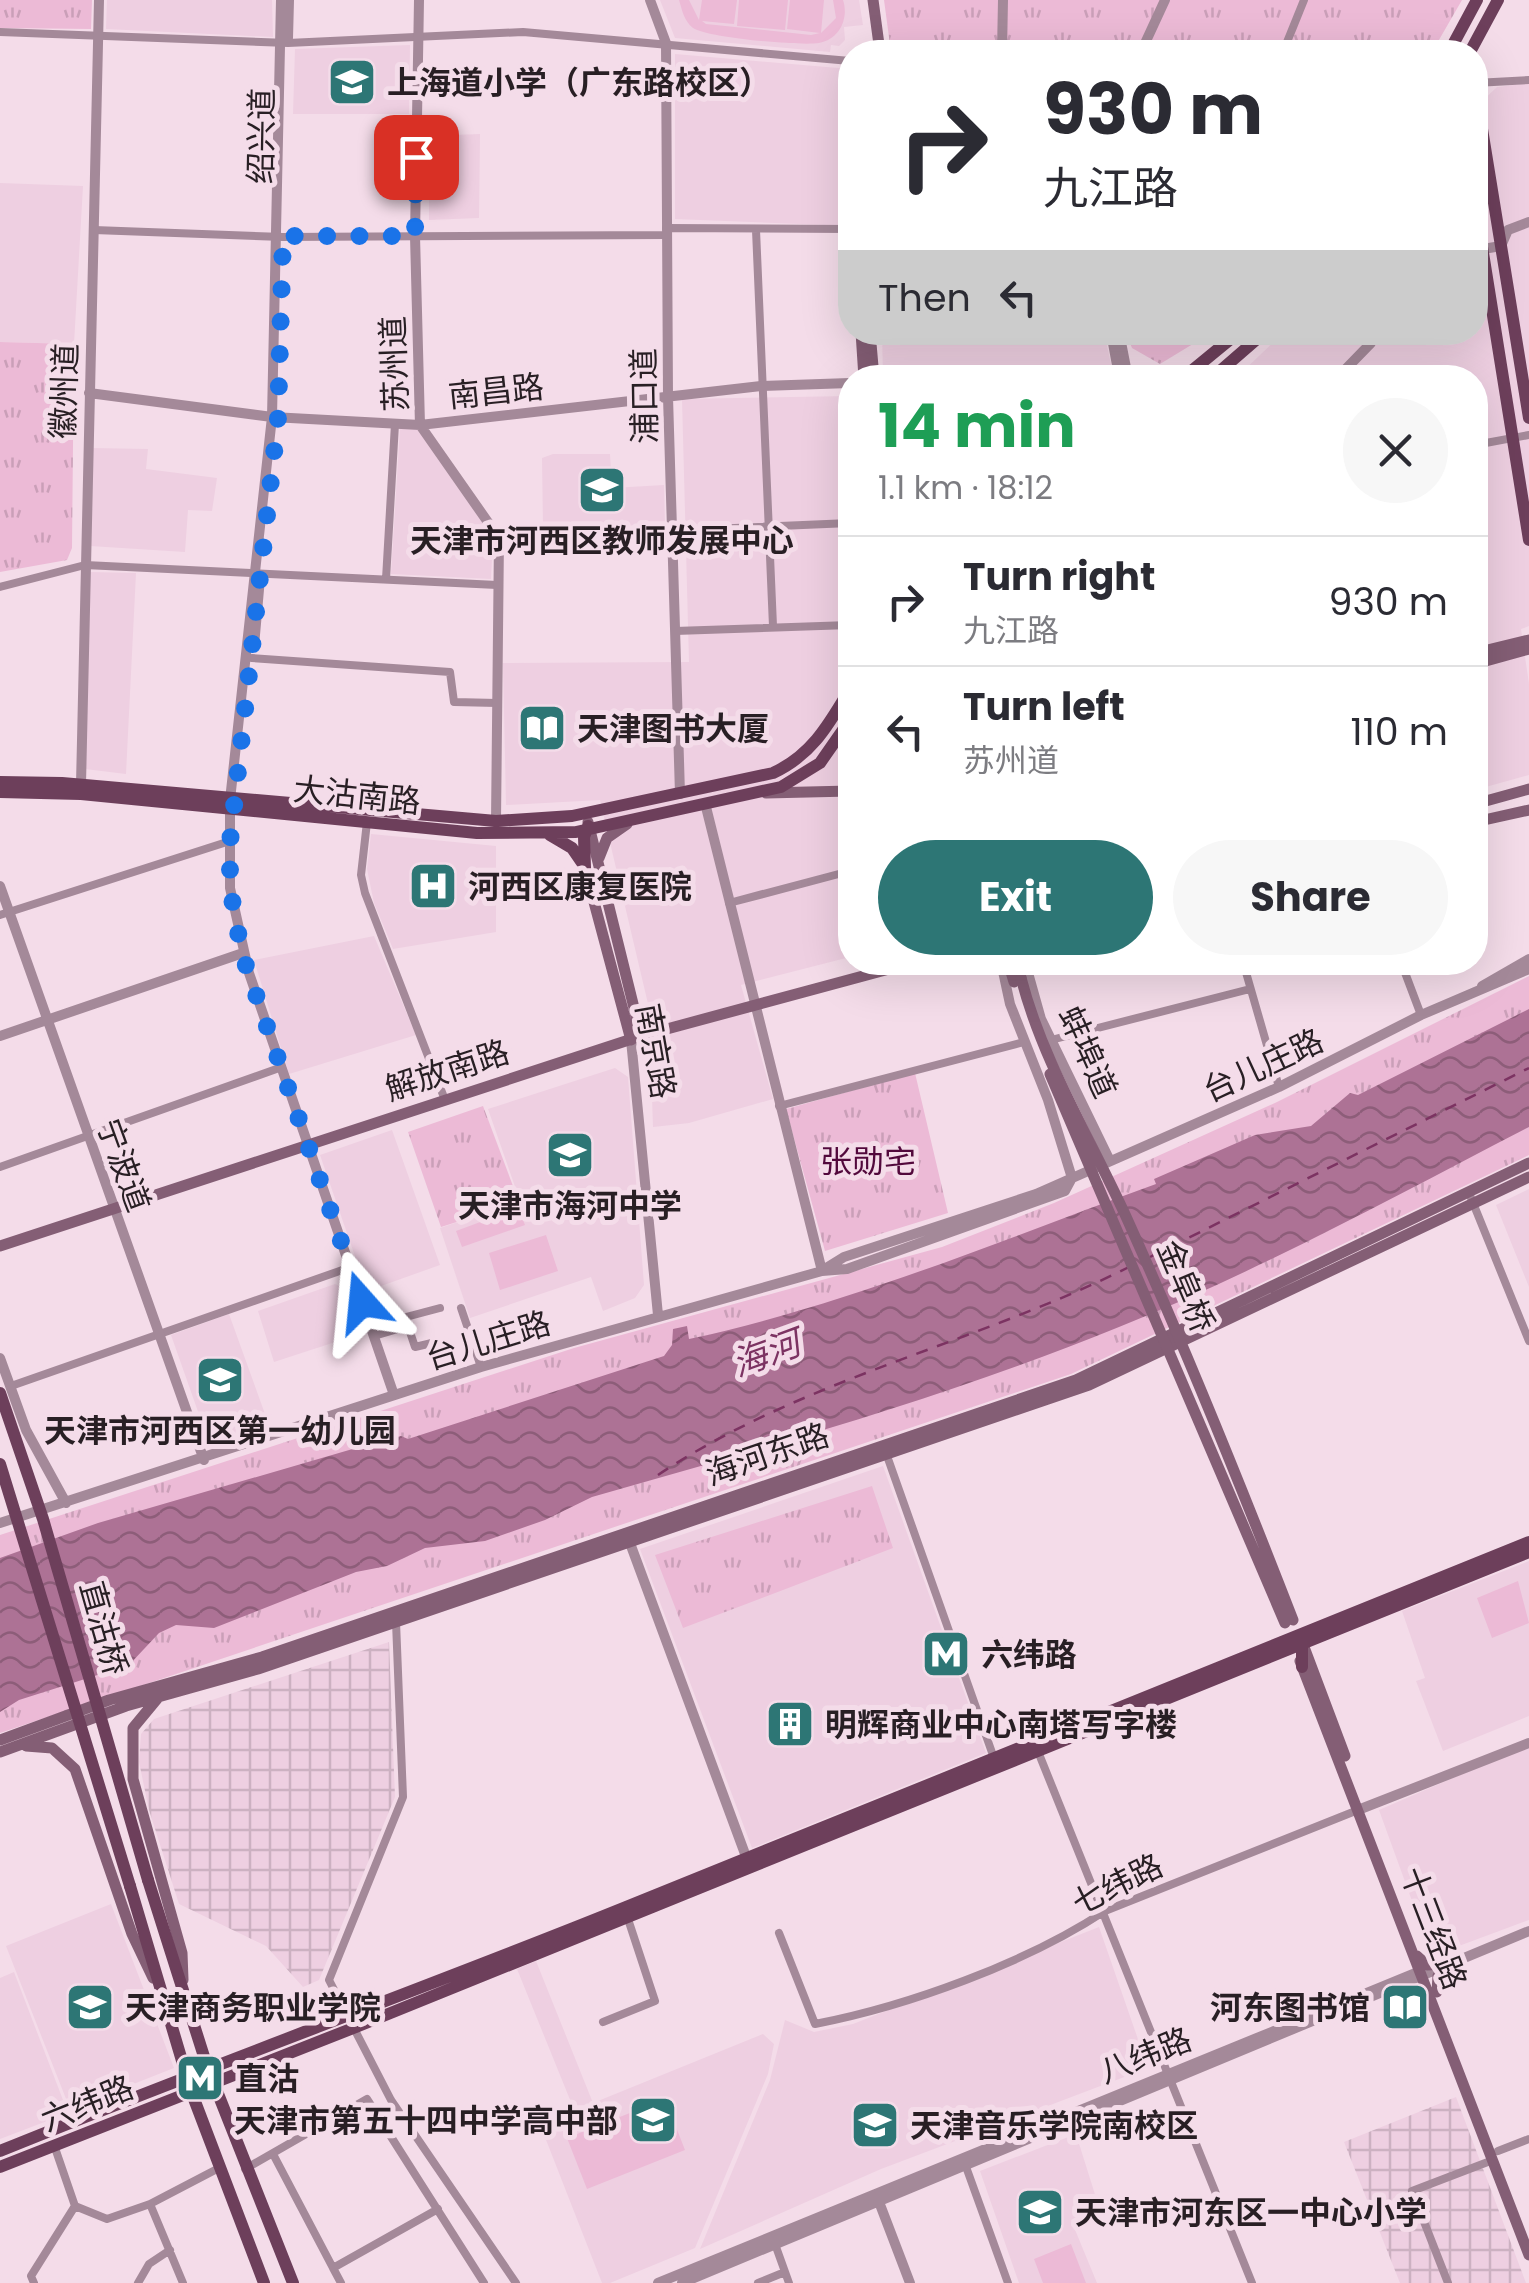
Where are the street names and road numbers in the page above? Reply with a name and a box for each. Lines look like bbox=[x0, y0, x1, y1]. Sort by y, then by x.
street label: 绍兴道 bbox=[238, 88, 284, 184]
street label: 苏州道 bbox=[370, 315, 418, 413]
street label: 徽州道 bbox=[40, 342, 88, 440]
street label: 浦口道 bbox=[621, 348, 667, 444]
street label: 南昌路 bbox=[446, 364, 546, 418]
street label: 大沽南路 bbox=[291, 766, 423, 824]
street label: 蚌埠道 bbox=[1048, 999, 1128, 1105]
street label: 南京路 bbox=[626, 1000, 686, 1102]
street label: 台儿庄路 bbox=[1195, 1018, 1331, 1112]
street label: 解放南路 bbox=[379, 1029, 515, 1111]
street label: 宁波道 bbox=[86, 1112, 162, 1218]
street label: 金阜桥 bbox=[1147, 1233, 1225, 1339]
street label: 台儿庄路 bbox=[420, 1300, 556, 1380]
street label: 海河东路 bbox=[699, 1412, 835, 1496]
street label: 直沽桥 bbox=[69, 1576, 139, 1680]
street label: 七纬路 bbox=[1064, 1843, 1170, 1925]
street label: 十三经路 bbox=[1390, 1860, 1478, 1996]
street label: 八纬路 bbox=[1092, 2016, 1198, 2094]
street label: 六纬路 bbox=[34, 2064, 140, 2142]

